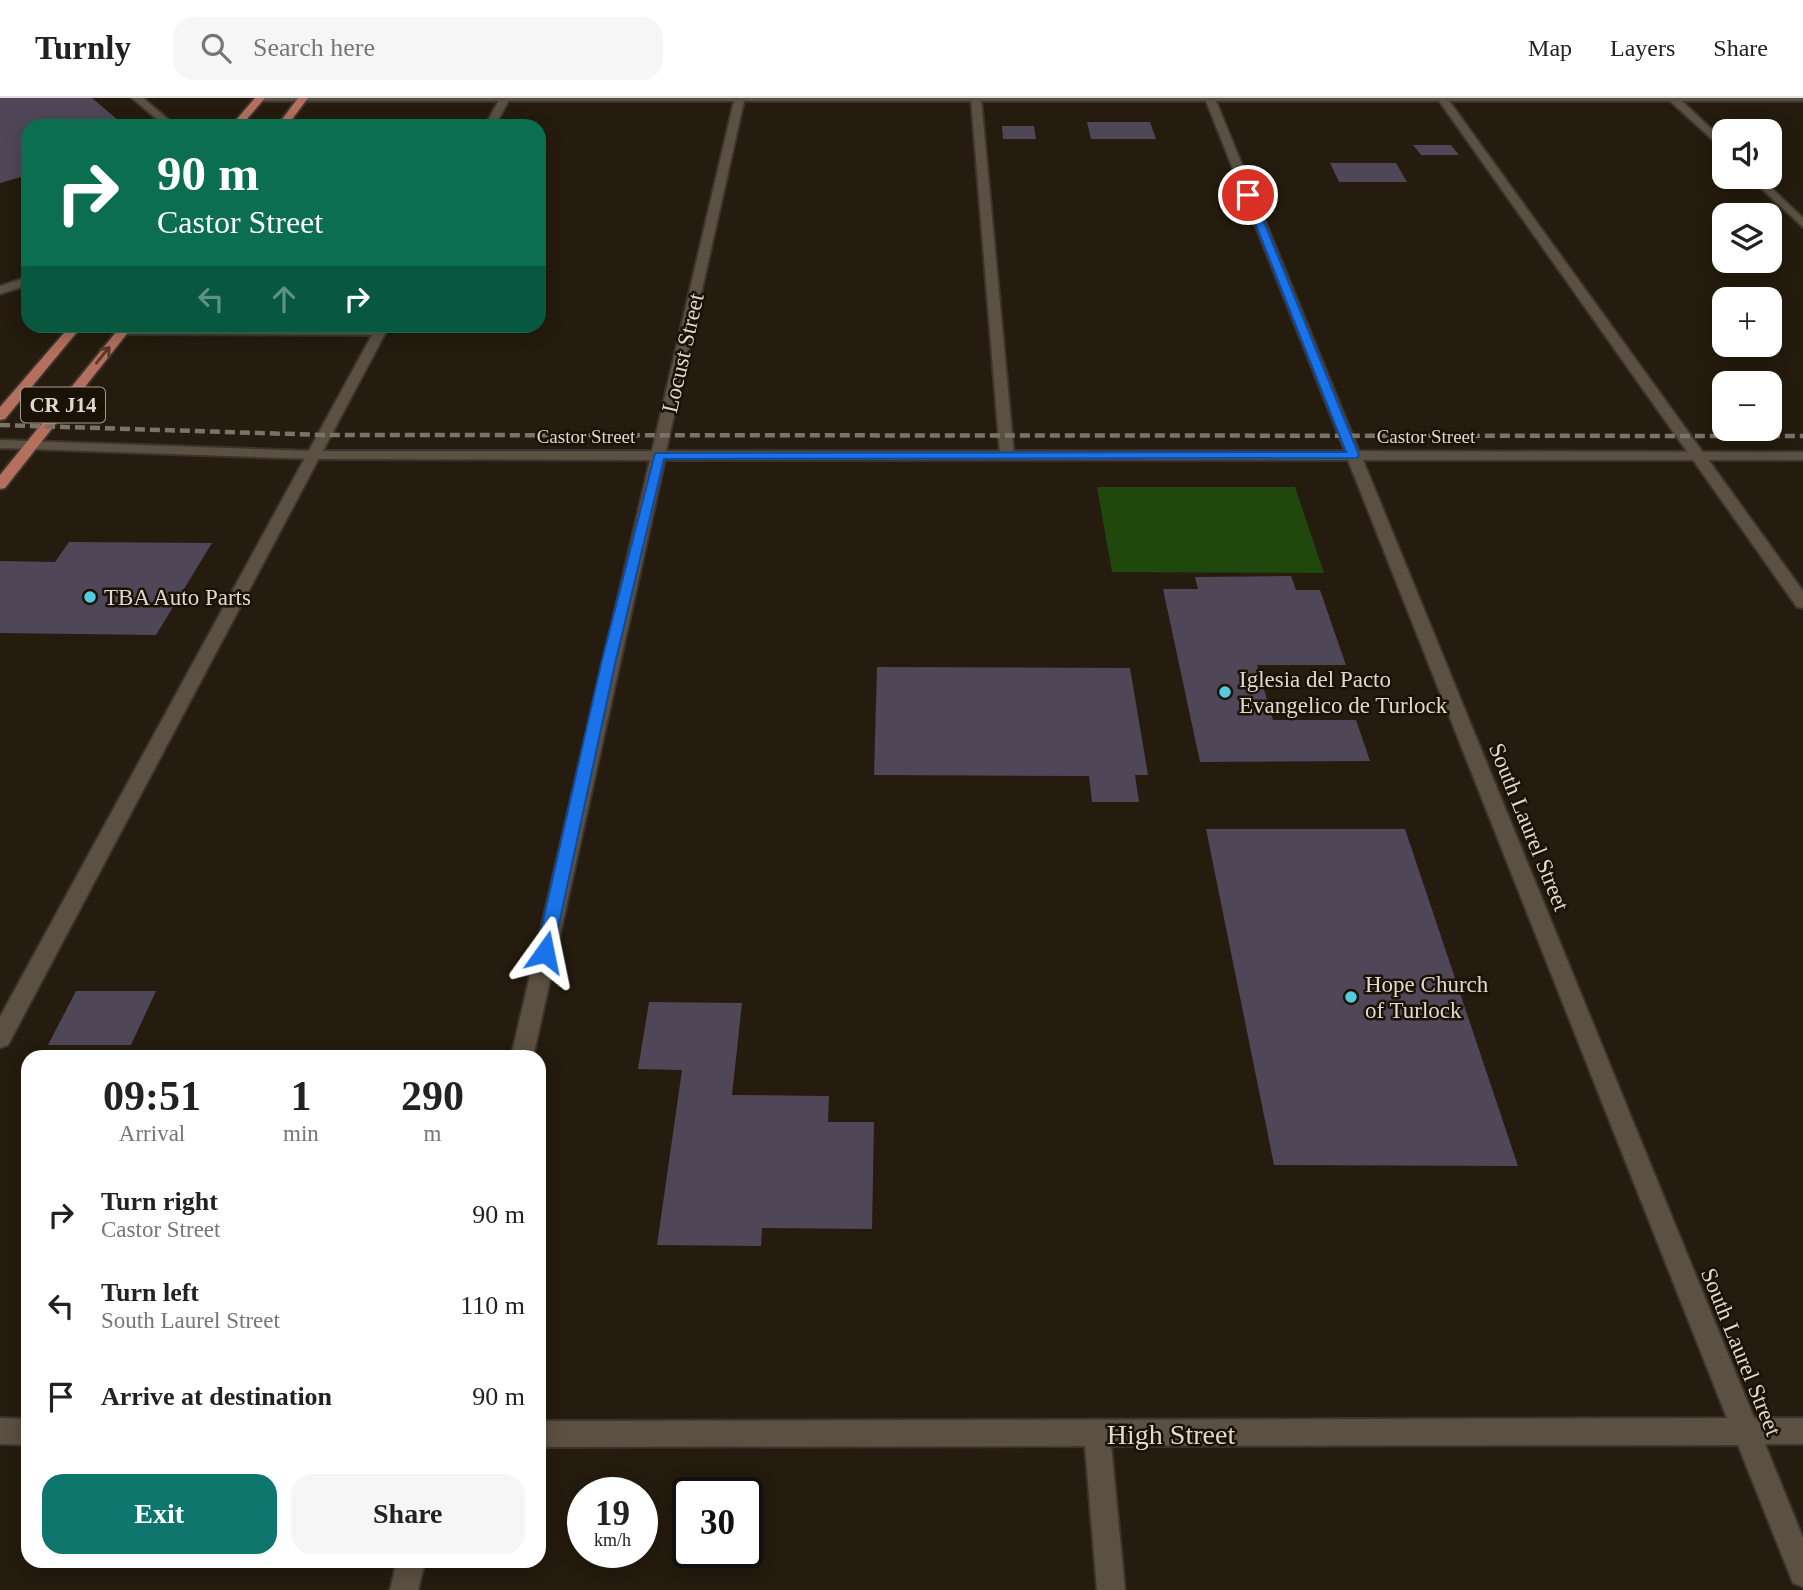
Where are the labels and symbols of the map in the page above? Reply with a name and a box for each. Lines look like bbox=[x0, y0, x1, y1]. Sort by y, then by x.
pin bbox=[1218, 165, 1278, 225]
street label: Locust Street bbox=[657, 290, 709, 415]
one-way arrow bbox=[96, 346, 111, 365]
road number: CR J14 bbox=[21, 388, 105, 422]
street label: Castor Street bbox=[537, 426, 636, 447]
street label: Castor Street bbox=[1377, 426, 1476, 447]
place label: TBA Auto Parts bbox=[104, 585, 251, 610]
marker: TBA Auto Parts bbox=[82, 589, 98, 605]
place label: Iglesia del Pacto Evangelico de Turlock bbox=[1239, 667, 1448, 718]
marker: Iglesia del Pacto Evangelico de Turlock bbox=[1217, 684, 1233, 700]
street label: South Laurel Street bbox=[1484, 739, 1574, 915]
position arrow bbox=[508, 915, 582, 989]
place label: Hope Church of Turlock bbox=[1365, 972, 1489, 1023]
marker: Hope Church of Turlock bbox=[1343, 989, 1359, 1005]
street label: South Laurel Street bbox=[1696, 1264, 1786, 1440]
street label: High Street bbox=[1107, 1419, 1235, 1450]
speed limit sign: 30 bbox=[672, 1477, 763, 1568]

